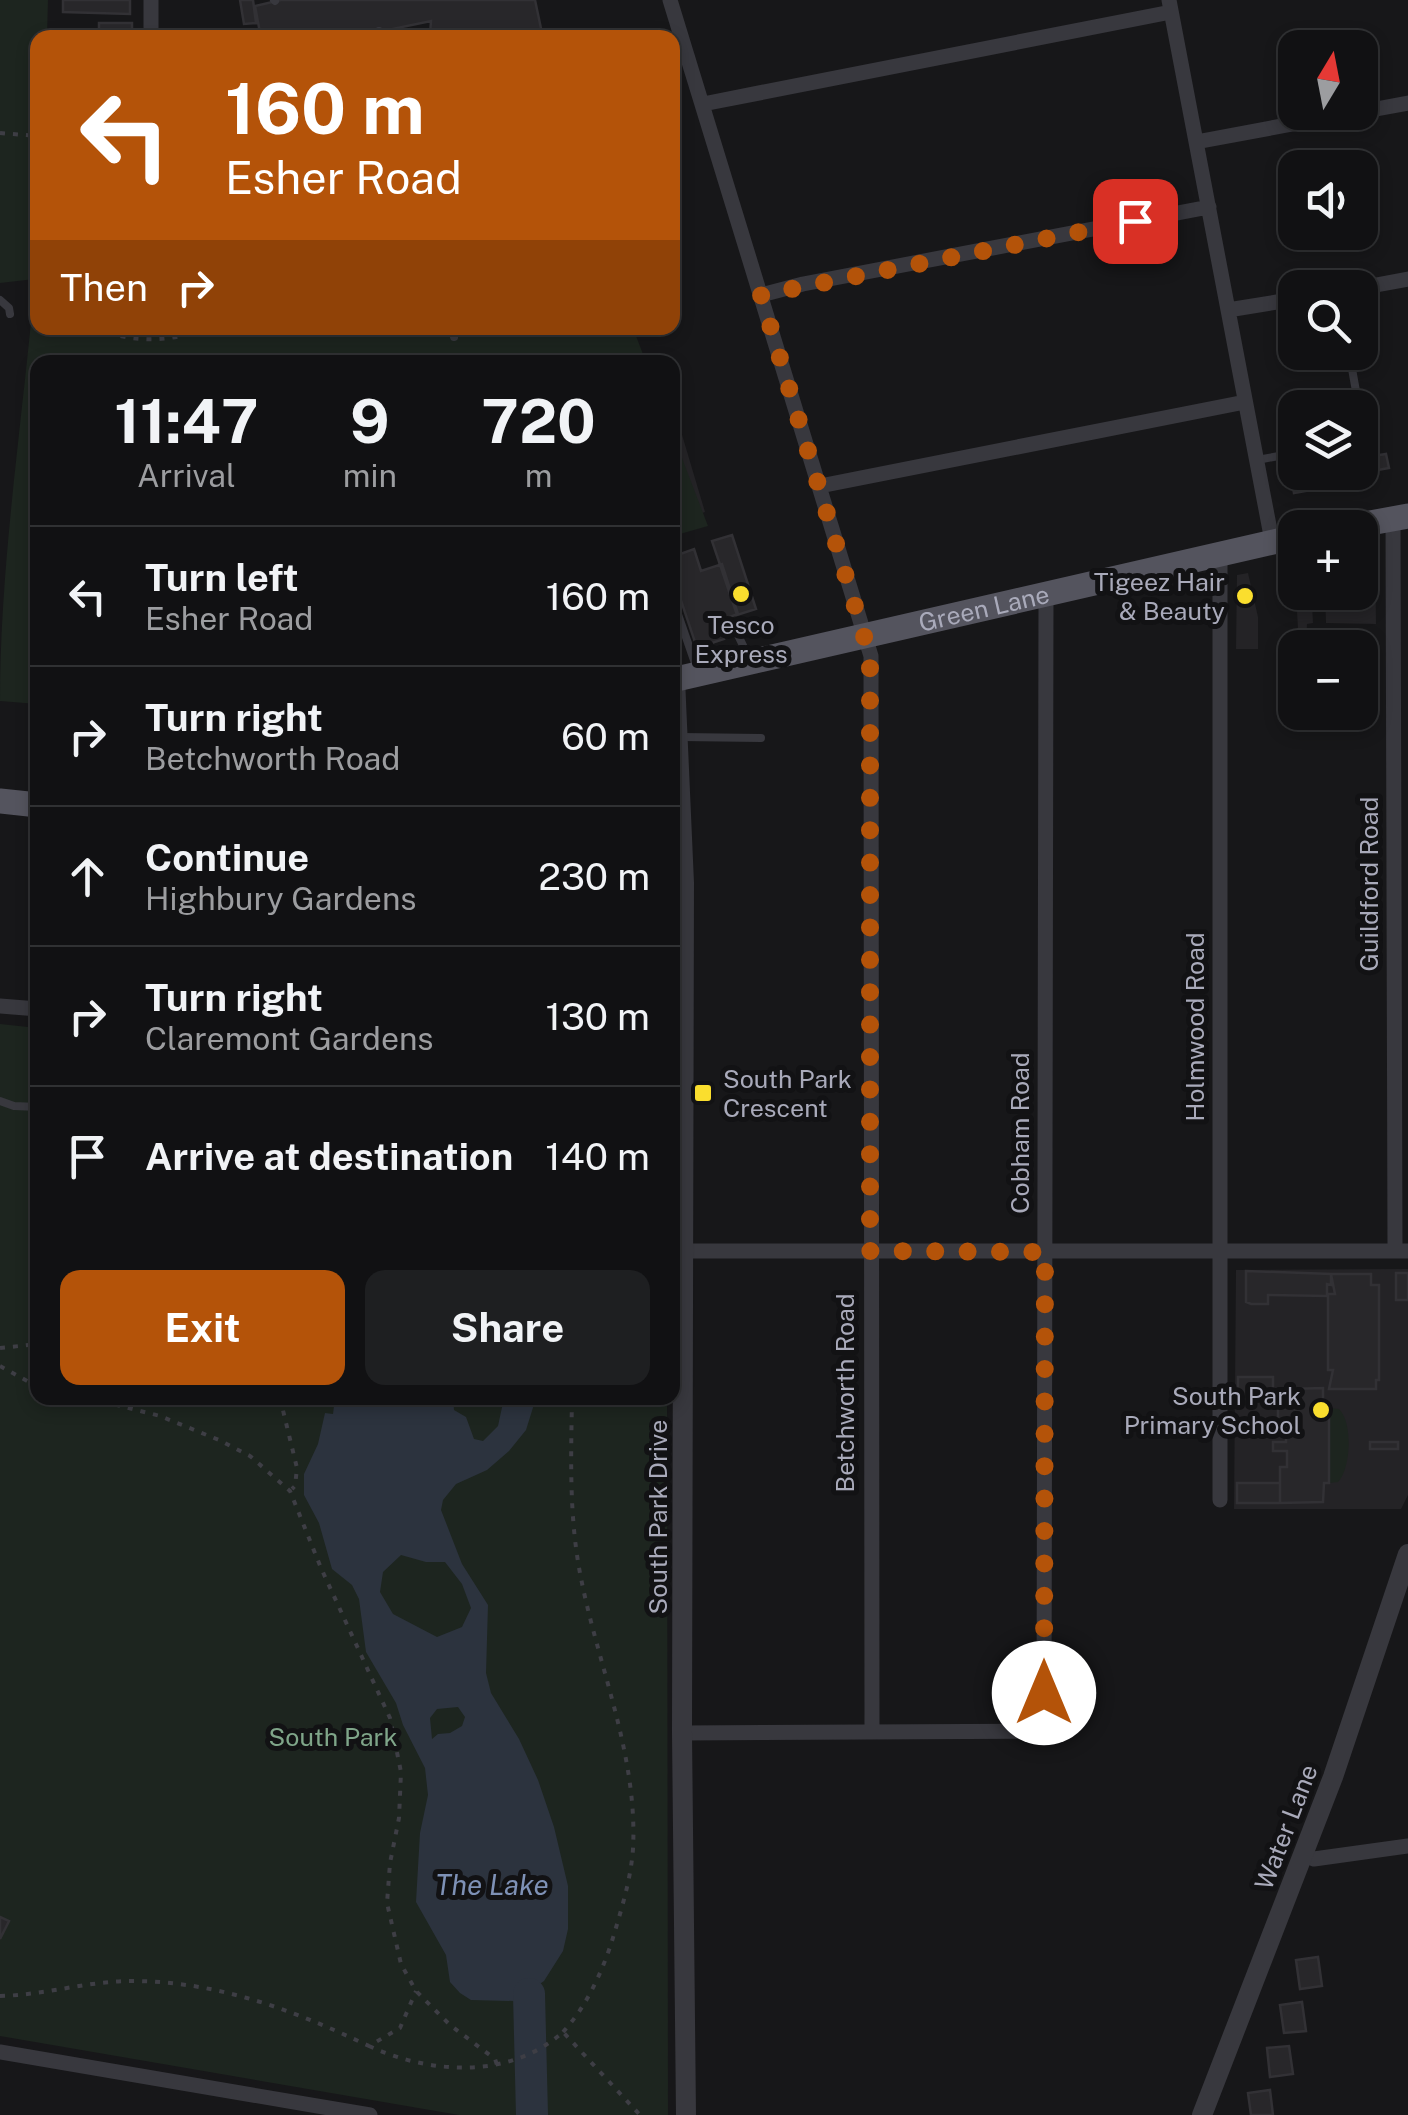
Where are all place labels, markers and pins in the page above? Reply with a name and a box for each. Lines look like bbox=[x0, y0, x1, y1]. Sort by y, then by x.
pin bbox=[1093, 179, 1178, 264]
place label: Tigeez Hair & Beauty bbox=[1094, 567, 1225, 626]
marker: Tesco Express bbox=[730, 583, 752, 605]
marker: Tigeez Hair & Beauty bbox=[1234, 585, 1256, 607]
place label: Tesco Express bbox=[694, 610, 788, 669]
place label: South Park Crescent bbox=[723, 1064, 852, 1123]
marker: South Park Crescent bbox=[692, 1082, 714, 1104]
place label: South Park Primary School bbox=[1124, 1381, 1301, 1440]
marker: South Park Primary School bbox=[1310, 1399, 1332, 1421]

